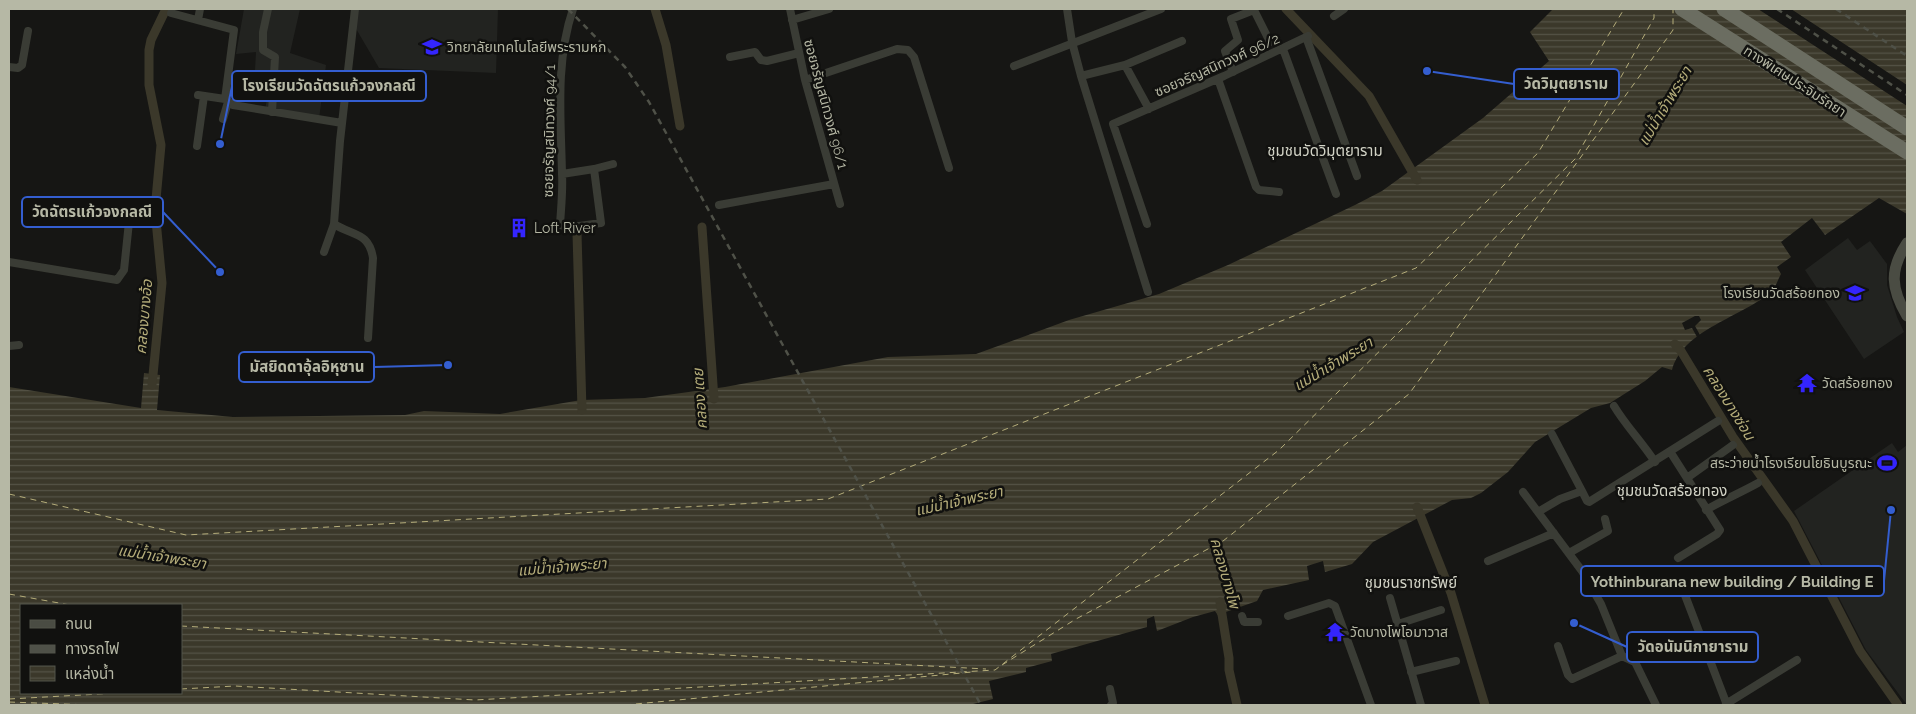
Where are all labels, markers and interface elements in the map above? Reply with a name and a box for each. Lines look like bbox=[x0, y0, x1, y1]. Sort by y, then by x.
street label: ซอยจรัญสนิทวงศ์ 96/2 bbox=[1152, 30, 1282, 100]
school or university icon: วิทยาลัยเทคโนโลยีพระรามหก bbox=[421, 36, 443, 58]
street label: ซอยจรัญสนิทวงศ์ 96/1 bbox=[801, 37, 851, 171]
place label: วิทยาลัยเทคโนโลยีพระรามหก bbox=[446, 39, 606, 55]
street label: ทางพิเศษประจิมรัถยา bbox=[1741, 42, 1849, 120]
water label: แม่น้ำเจ้าพระยา bbox=[1633, 61, 1696, 149]
street label: ซอยจรัญสนิทวงศ์ 94/1 bbox=[540, 64, 558, 198]
callout: วัดวิมุตยาราม bbox=[1514, 69, 1619, 99]
callout: โรงเรียนวัดฉัตรแก้วจงกลณี bbox=[232, 71, 426, 101]
text: วัดวิมุตยาราม bbox=[1524, 75, 1608, 93]
text: โรงเรียนวัดฉัตรแก้วจงกลณี bbox=[242, 77, 416, 95]
district label: ชุมชนวัดวิมุตยาราม bbox=[1267, 142, 1383, 160]
callout: วัดฉัตรแก้วจงกลณี bbox=[22, 197, 163, 227]
text: วัดฉัตรแก้วจงกลณี bbox=[32, 203, 152, 221]
building icon: Loft River bbox=[508, 217, 530, 239]
place label: Loft River bbox=[534, 220, 596, 236]
water label: คลองบางอ้อ bbox=[132, 278, 156, 355]
school or university icon: โรงเรียนวัดสร้อยทอง bbox=[1844, 282, 1866, 304]
place label: โรงเรียนวัดสร้อยทอง bbox=[1723, 285, 1840, 301]
water label: แม่น้ำเจ้าพระยา bbox=[1289, 331, 1377, 395]
callout: มัสยิดดาอุ้ลอิหุซาน bbox=[239, 352, 374, 382]
text: มัสยิดดาอุ้ลอิหุซาน bbox=[250, 358, 364, 376]
water label: คลองบางซ่อน bbox=[1699, 363, 1759, 444]
water label: คลอง เตย bbox=[689, 367, 711, 430]
temple icon: วัดสร้อยทอง bbox=[1796, 372, 1818, 394]
place label: วัดสร้อยทอง bbox=[1822, 375, 1893, 391]
sports icon: สระว่ายนํ้าโรงเรียนโยธินบูรณะ bbox=[1876, 452, 1898, 474]
place label: สระว่ายนํ้าโรงเรียนโยธินบูรณะ bbox=[1710, 453, 1872, 472]
water label: แม่น้ำเจ้าพระยา bbox=[913, 480, 1005, 520]
district label: ชุมชนวัดสร้อยทอง bbox=[1617, 482, 1727, 500]
water label: คลองบางโพ bbox=[1206, 536, 1244, 612]
water label: แม่น้ำเจ้าพระยา bbox=[117, 539, 209, 573]
water label: แม่น้ำเจ้าพระยา bbox=[517, 552, 608, 580]
callout: Yothinburana new building / Building E bbox=[1581, 566, 1884, 596]
text: Yothinburana new building / Building E bbox=[1590, 573, 1874, 591]
district label: ชุมชนราชทรัพย์ bbox=[1365, 574, 1457, 592]
legend bbox=[20, 604, 182, 694]
text: ถนน bbox=[65, 615, 92, 633]
temple icon: วัดบางโพโอมาวาส bbox=[1324, 621, 1346, 643]
place label: วัดบางโพโอมาวาส bbox=[1350, 624, 1448, 640]
callout: วัดอนัมนิกายาราม bbox=[1627, 632, 1758, 662]
text: วัดอนัมนิกายาราม bbox=[1638, 638, 1748, 656]
text: ทางรถไฟ bbox=[65, 640, 119, 658]
text: แหล่งน้ำ bbox=[65, 663, 114, 683]

